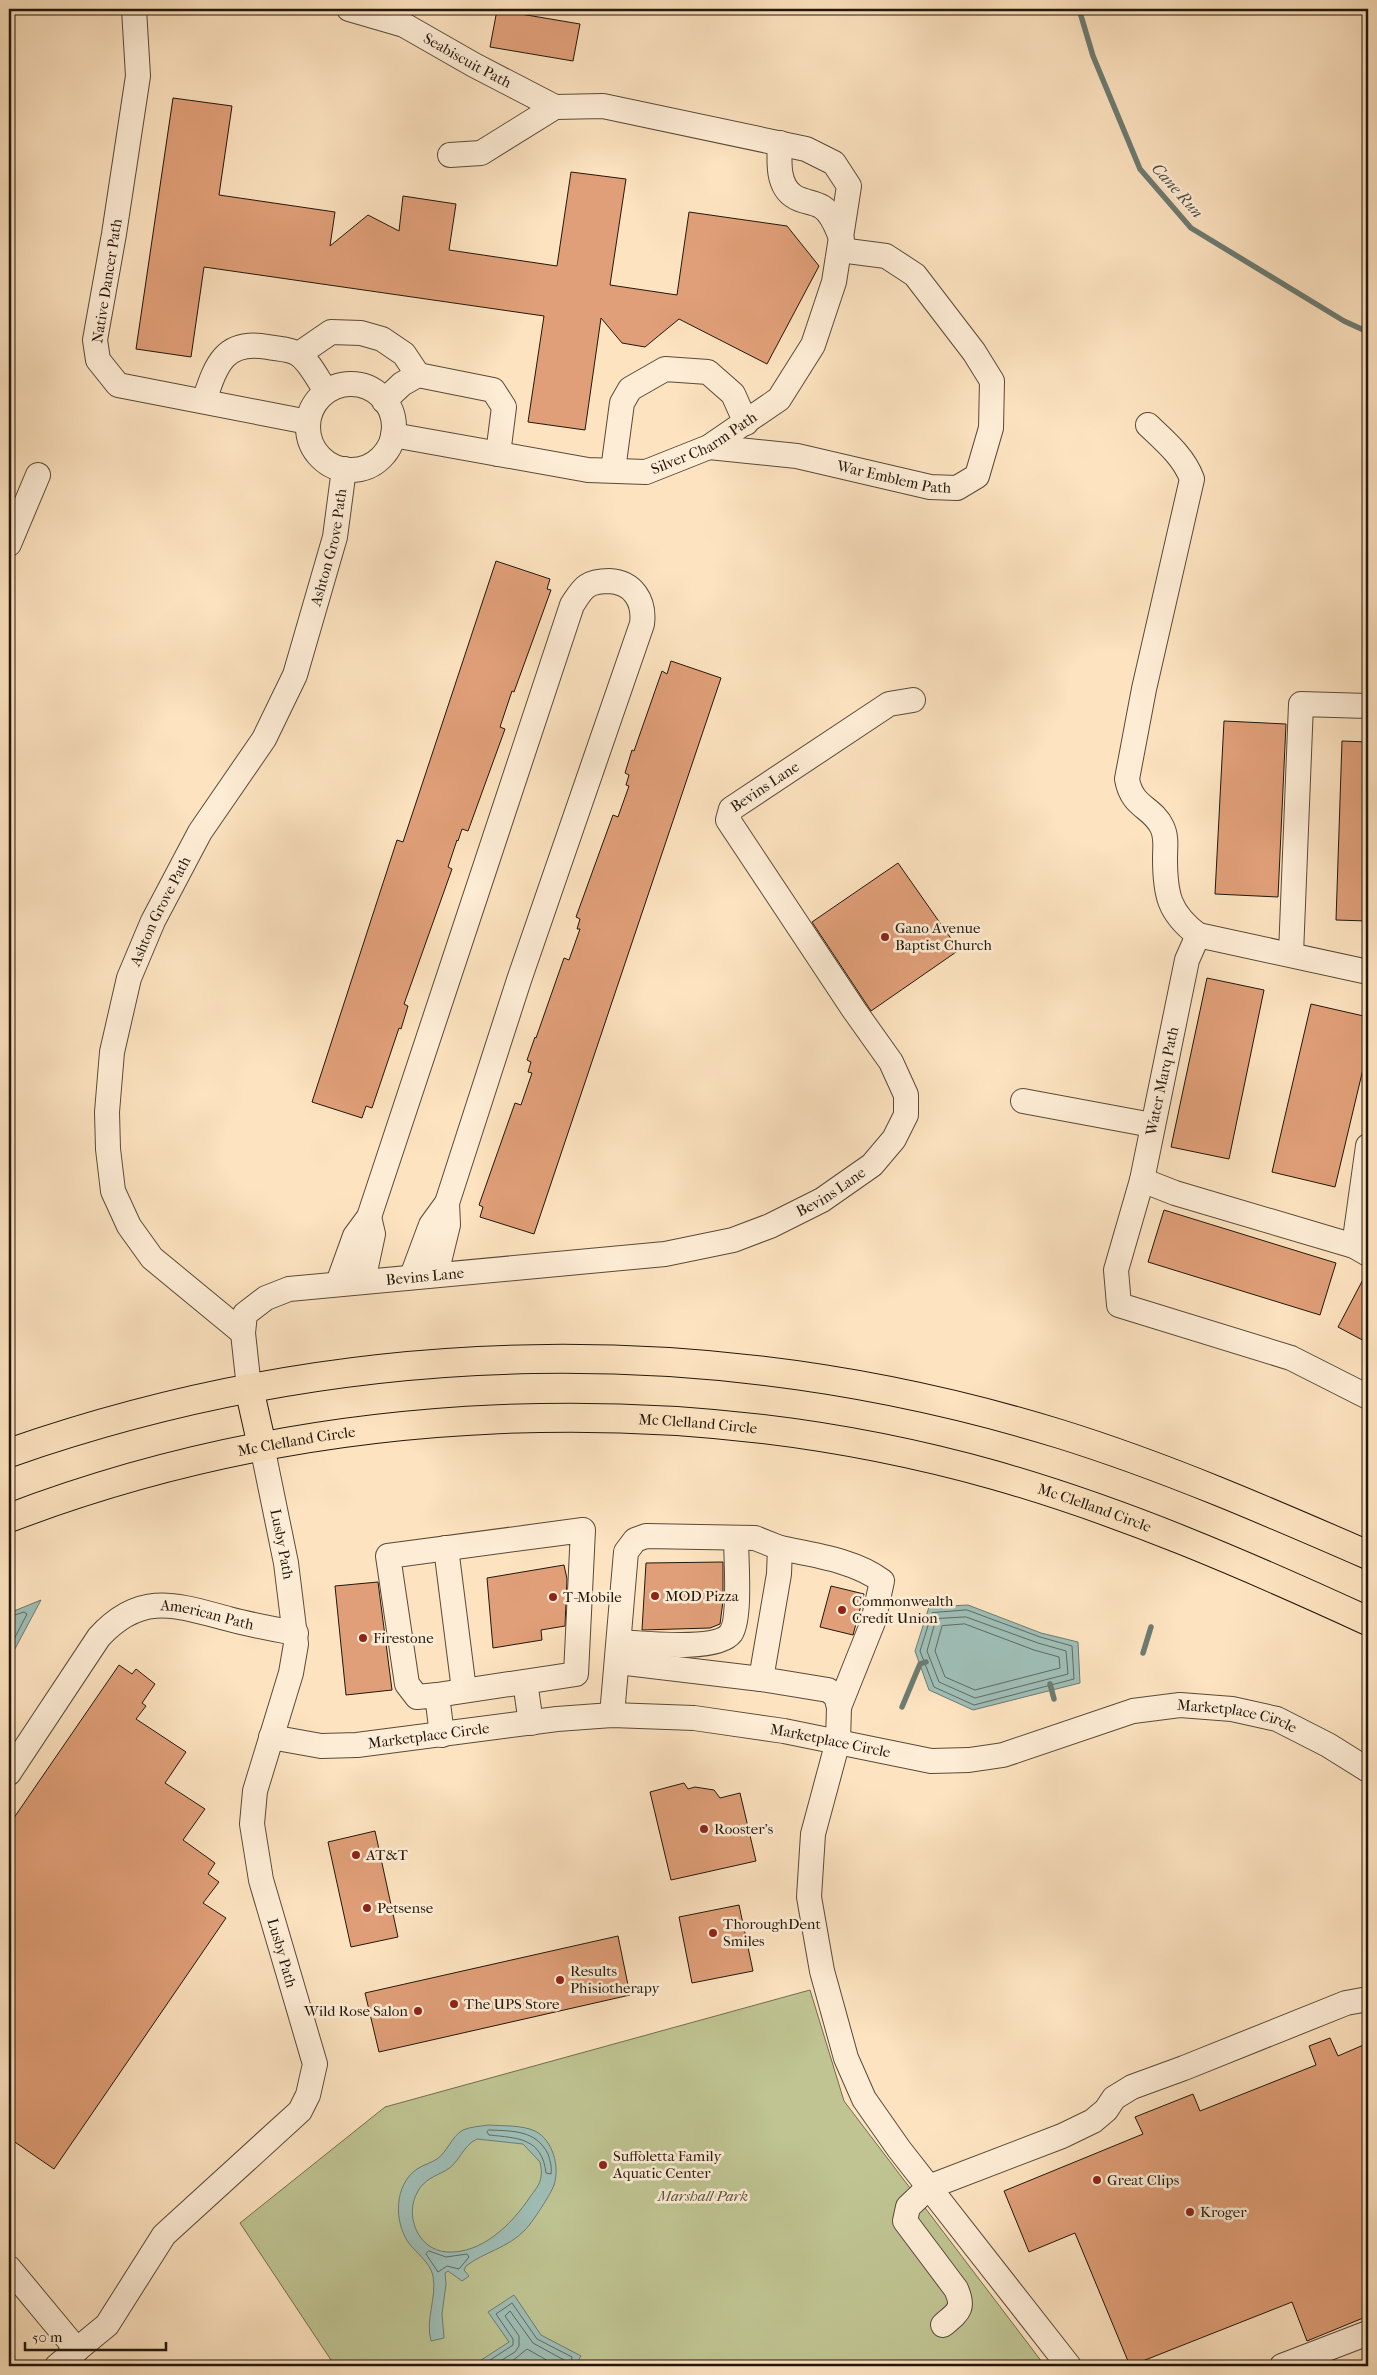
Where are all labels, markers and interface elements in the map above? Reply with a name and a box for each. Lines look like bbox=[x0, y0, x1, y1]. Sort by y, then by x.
street label: Seabiscuit Path bbox=[420, 29, 515, 92]
water label: Cane Run bbox=[1148, 159, 1207, 222]
street label: Native Dancer Path bbox=[88, 217, 126, 344]
street label: Silver Charm Path bbox=[648, 408, 761, 478]
street label: War Emblem Path bbox=[834, 456, 952, 497]
street label: Ashton Grove Path bbox=[306, 487, 350, 609]
street label: Bevins Lane bbox=[727, 757, 803, 816]
street label: Ashton Grove Path bbox=[126, 853, 195, 970]
place label: Gano Avenue Baptist Church bbox=[895, 919, 992, 954]
marker: Gano Avenue Baptist Church bbox=[879, 931, 891, 943]
street label: Water Marq Path bbox=[1141, 1024, 1182, 1138]
street label: Bevins Lane bbox=[793, 1163, 869, 1220]
street label: Bevins Lane bbox=[385, 1264, 465, 1289]
street label: Mc Clelland Circle bbox=[638, 1410, 759, 1438]
street label: Mc Clelland Circle bbox=[236, 1423, 357, 1460]
street label: Mc Clelland Circle bbox=[1036, 1480, 1154, 1536]
street label: Lusby Path bbox=[266, 1507, 298, 1581]
place label: MOD Pizza bbox=[665, 1587, 740, 1605]
place label: T-Mobile bbox=[563, 1588, 622, 1606]
marker: MOD Pizza bbox=[649, 1590, 661, 1602]
marker: T-Mobile bbox=[547, 1591, 559, 1603]
place label: Commonwealth Credit Union bbox=[852, 1592, 954, 1627]
street label: American Path bbox=[159, 1596, 256, 1634]
marker: Commonwealth Credit Union bbox=[836, 1604, 848, 1616]
place label: Firestone bbox=[373, 1629, 434, 1647]
marker: Firestone bbox=[357, 1632, 369, 1644]
street label: Marketplace Circle bbox=[1176, 1696, 1301, 1737]
street label: Marketplace Circle bbox=[367, 1719, 491, 1753]
street label: Marketplace Circle bbox=[769, 1720, 893, 1762]
place label: Rooster’s bbox=[714, 1820, 774, 1838]
marker: Rooster’s bbox=[698, 1823, 710, 1835]
place label: AT&T bbox=[365, 1846, 409, 1864]
marker: AT&T bbox=[350, 1849, 362, 1861]
place label: Petsense bbox=[377, 1899, 434, 1917]
marker: Petsense bbox=[361, 1902, 373, 1914]
place label: ThoroughDent Smiles bbox=[723, 1915, 821, 1950]
street label: Lusby Path bbox=[264, 1916, 301, 1990]
marker: ThoroughDent Smiles bbox=[707, 1927, 719, 1939]
place label: Results Phisiotherapy bbox=[570, 1962, 661, 1997]
marker: Results Phisiotherapy bbox=[554, 1974, 566, 1986]
place label: The UPS Store bbox=[464, 1995, 560, 2013]
marker: The UPS Store bbox=[448, 1998, 460, 2010]
place label: Wild Rose Salon bbox=[303, 2002, 408, 2020]
marker: Wild Rose Salon bbox=[412, 2005, 424, 2017]
place label: Suffoletta Family Aquatic Center bbox=[612, 2147, 722, 2182]
marker: Suffoletta Family Aquatic Center bbox=[597, 2159, 609, 2171]
place label: Great Clips bbox=[1107, 2171, 1180, 2189]
marker: Great Clips bbox=[1091, 2174, 1103, 2186]
park label: Marshall Park bbox=[657, 2187, 748, 2205]
place label: Kroger bbox=[1200, 2203, 1247, 2221]
marker: Kroger bbox=[1184, 2206, 1196, 2218]
scale bar bbox=[25, 2320, 166, 2352]
text: 50 m bbox=[32, 2328, 63, 2346]

